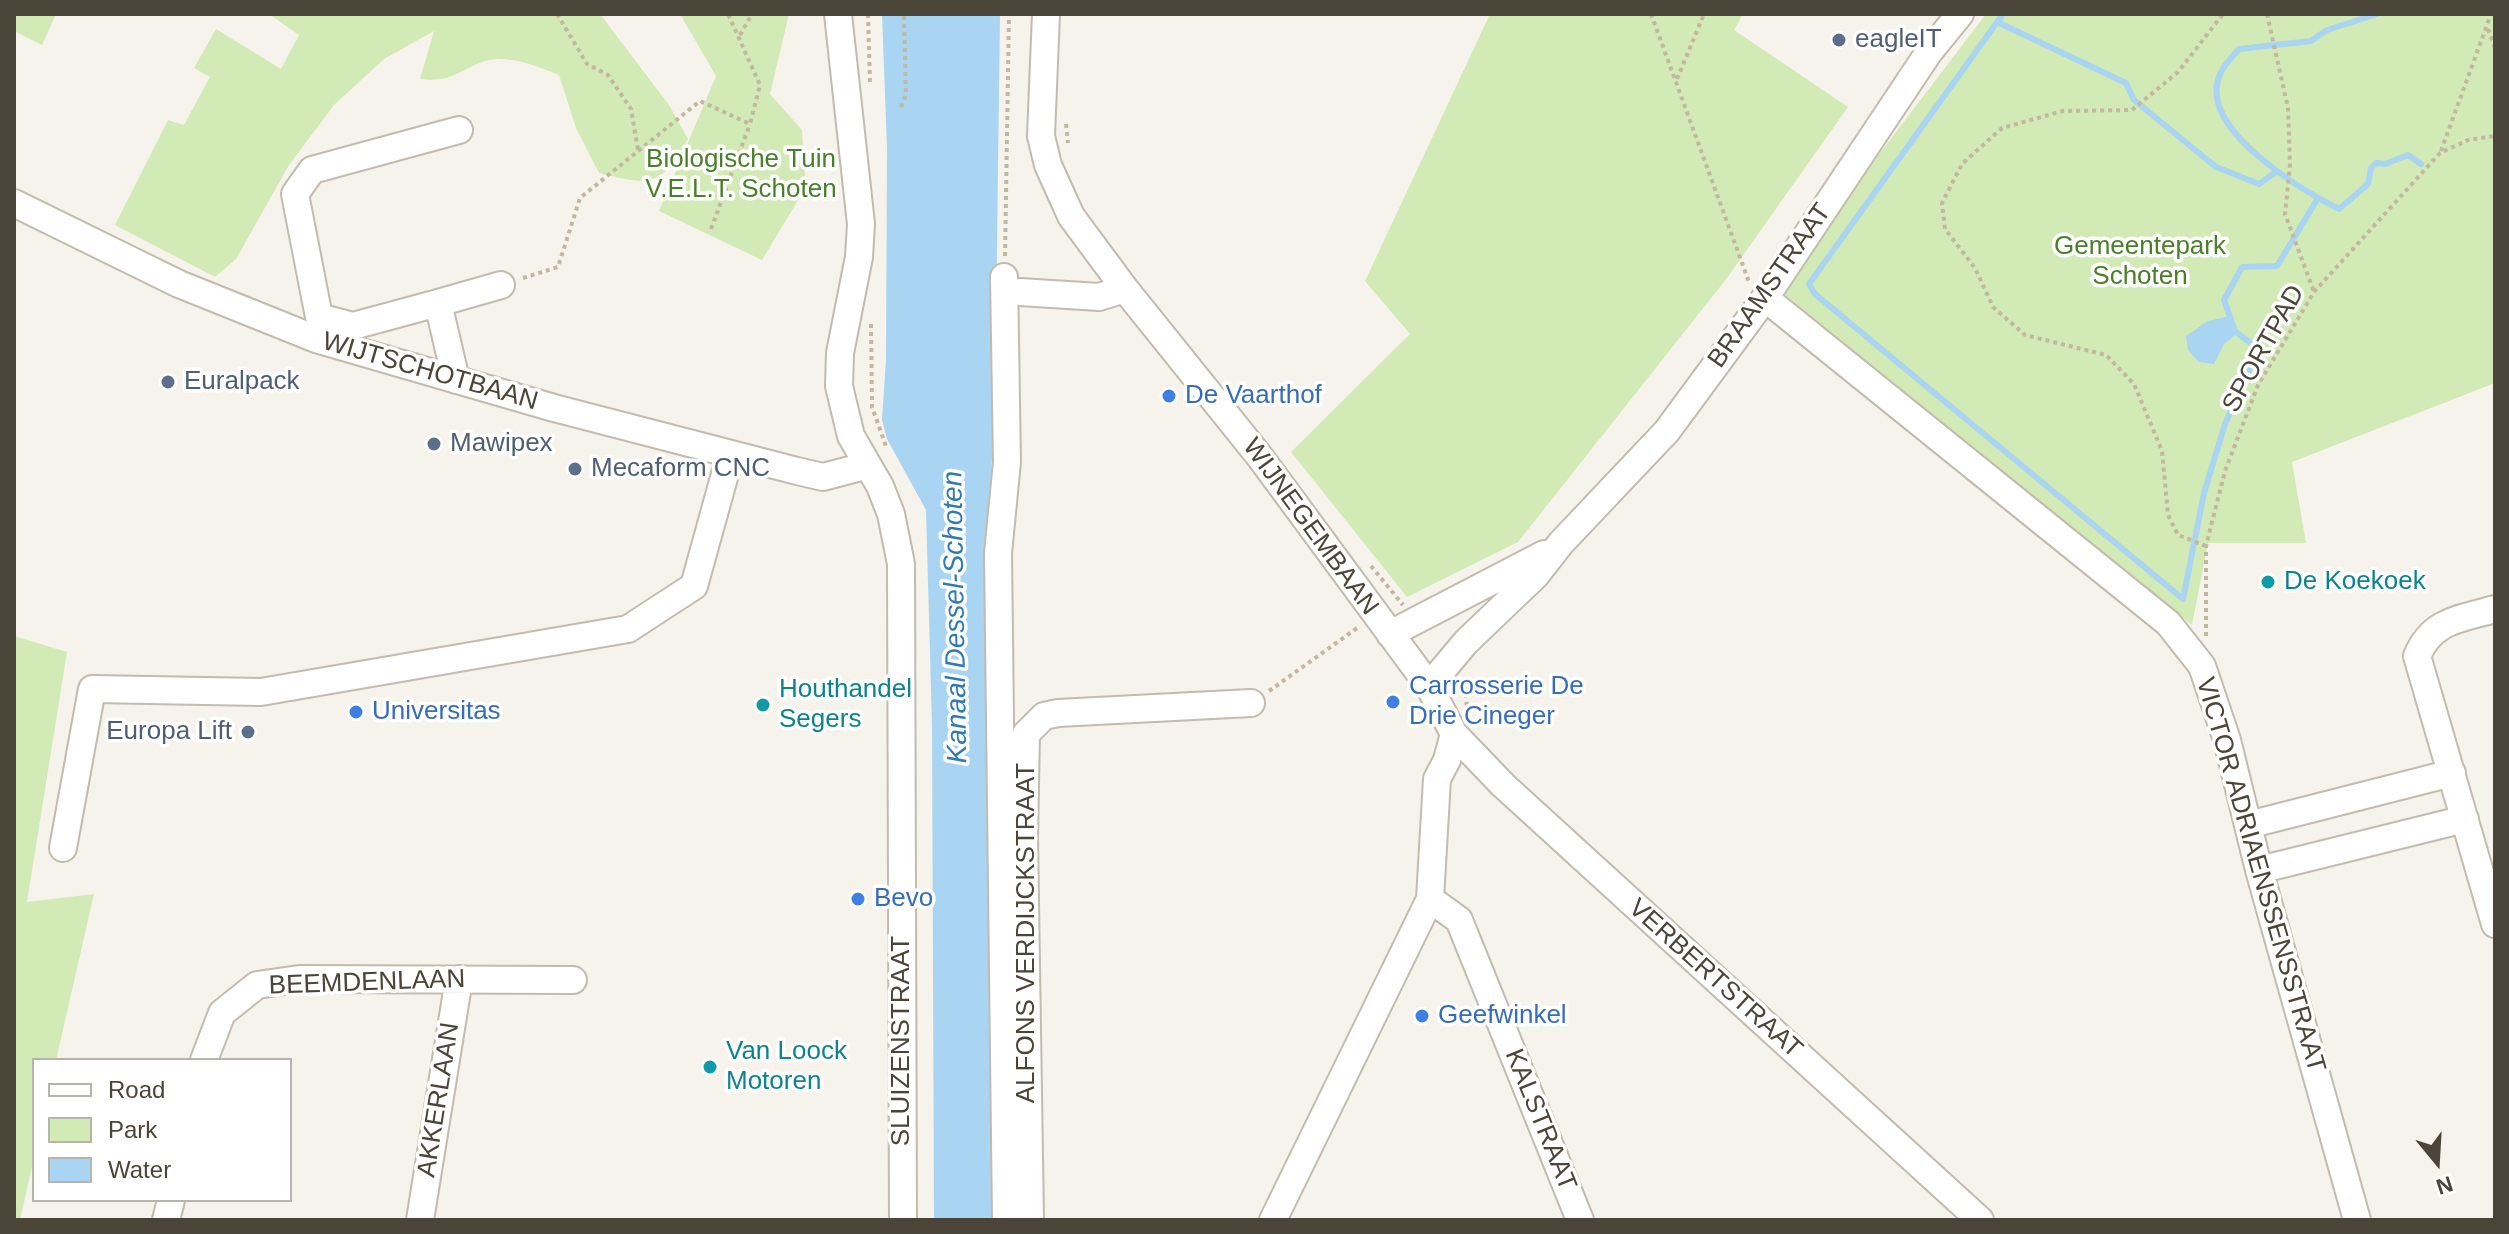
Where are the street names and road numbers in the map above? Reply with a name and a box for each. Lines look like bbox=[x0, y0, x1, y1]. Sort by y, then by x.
street label: BRAAMSTRAAT bbox=[1702, 198, 1838, 374]
street label: SPORTPAD bbox=[2216, 280, 2312, 418]
street label: WIJTSCHOTBAAN bbox=[319, 326, 541, 418]
street label: WIJNEGEMBAAN bbox=[1235, 433, 1385, 621]
street label: VICTOR ADRIAENSSENSSTRAAT bbox=[2189, 674, 2331, 1076]
street label: ALFONS VERDIJCKSTRAAT bbox=[1011, 763, 1043, 1103]
street label: VERBERTSTRAAT bbox=[1622, 893, 1808, 1065]
street label: SLUIZENSTRAAT bbox=[886, 936, 918, 1146]
street label: BEEMDENLAAN bbox=[268, 964, 466, 1002]
street label: AKKERLAAN bbox=[411, 1020, 467, 1180]
street label: KALSTRAAT bbox=[1497, 1045, 1583, 1195]

